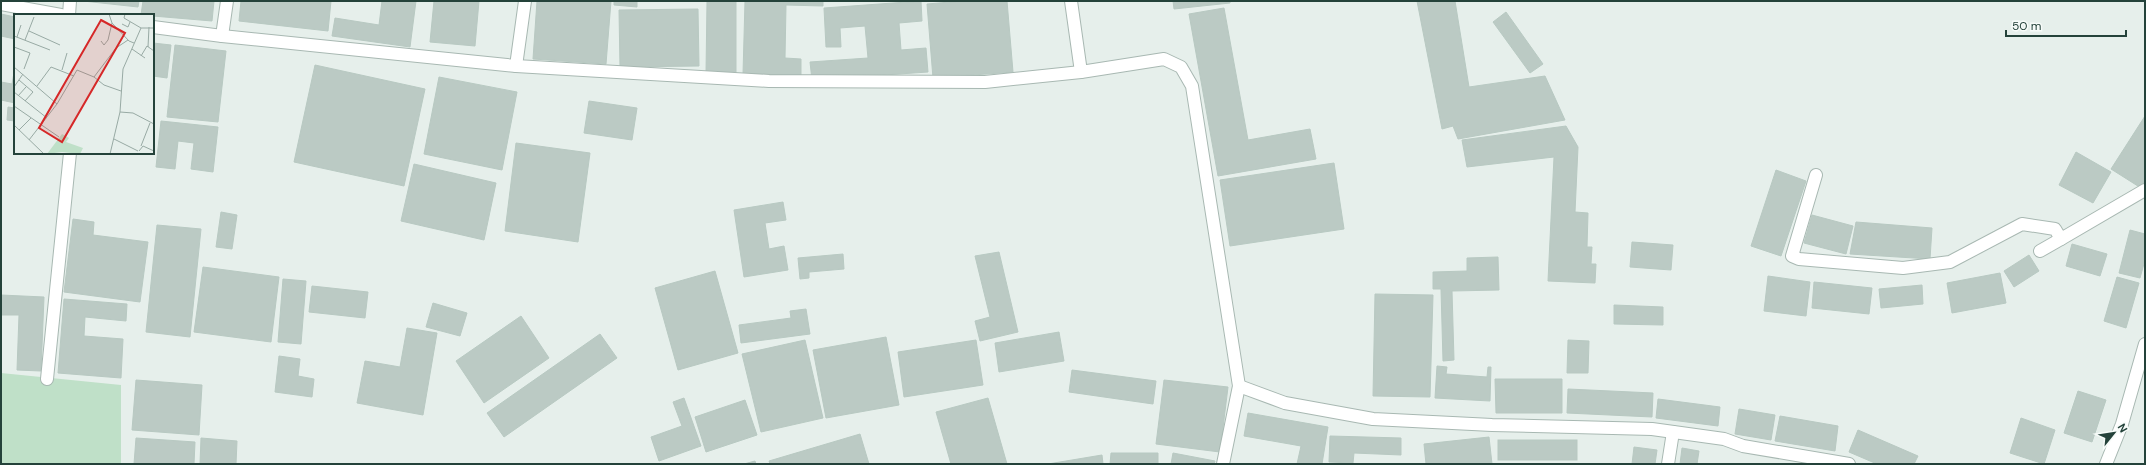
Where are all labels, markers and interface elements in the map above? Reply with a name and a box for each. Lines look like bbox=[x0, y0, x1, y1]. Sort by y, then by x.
scale bar bbox=[2006, 12, 2126, 38]
inset map bbox=[14, 14, 154, 154]
text: 50 m bbox=[2012, 18, 2041, 34]
north arrow bbox=[2094, 413, 2134, 453]
text: N bbox=[2115, 421, 2131, 435]

